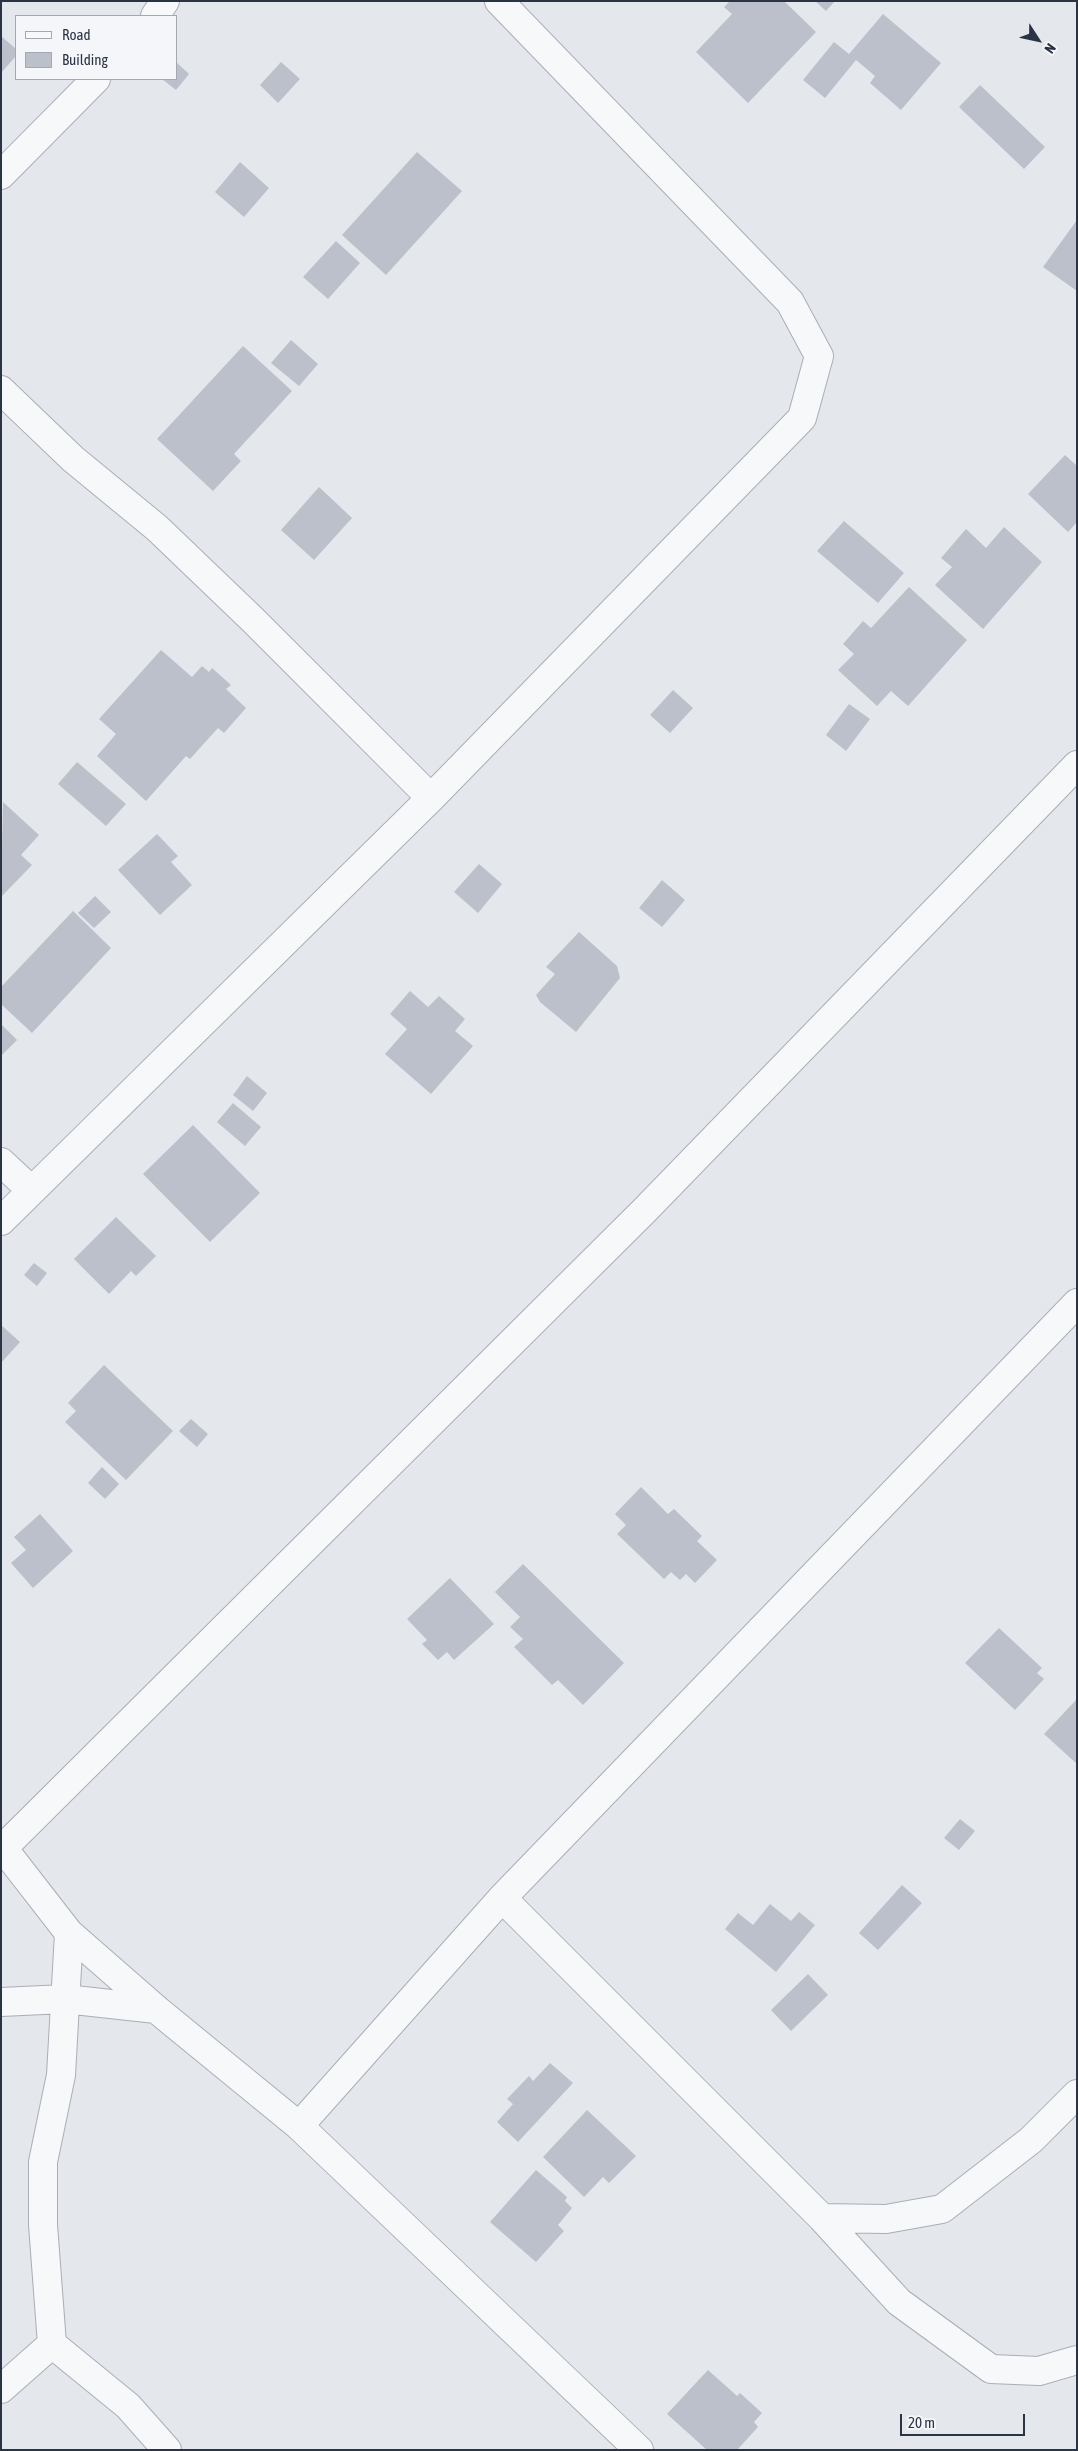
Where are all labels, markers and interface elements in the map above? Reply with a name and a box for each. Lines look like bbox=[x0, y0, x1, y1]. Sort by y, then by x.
legend bbox=[15, 15, 178, 80]
north arrow bbox=[1013, 15, 1063, 65]
text: Road bbox=[62, 26, 91, 43]
text: N bbox=[1041, 41, 1059, 57]
text: Building bbox=[62, 51, 108, 68]
scale bar bbox=[903, 2404, 1028, 2436]
text: 20 m bbox=[908, 2414, 935, 2431]

